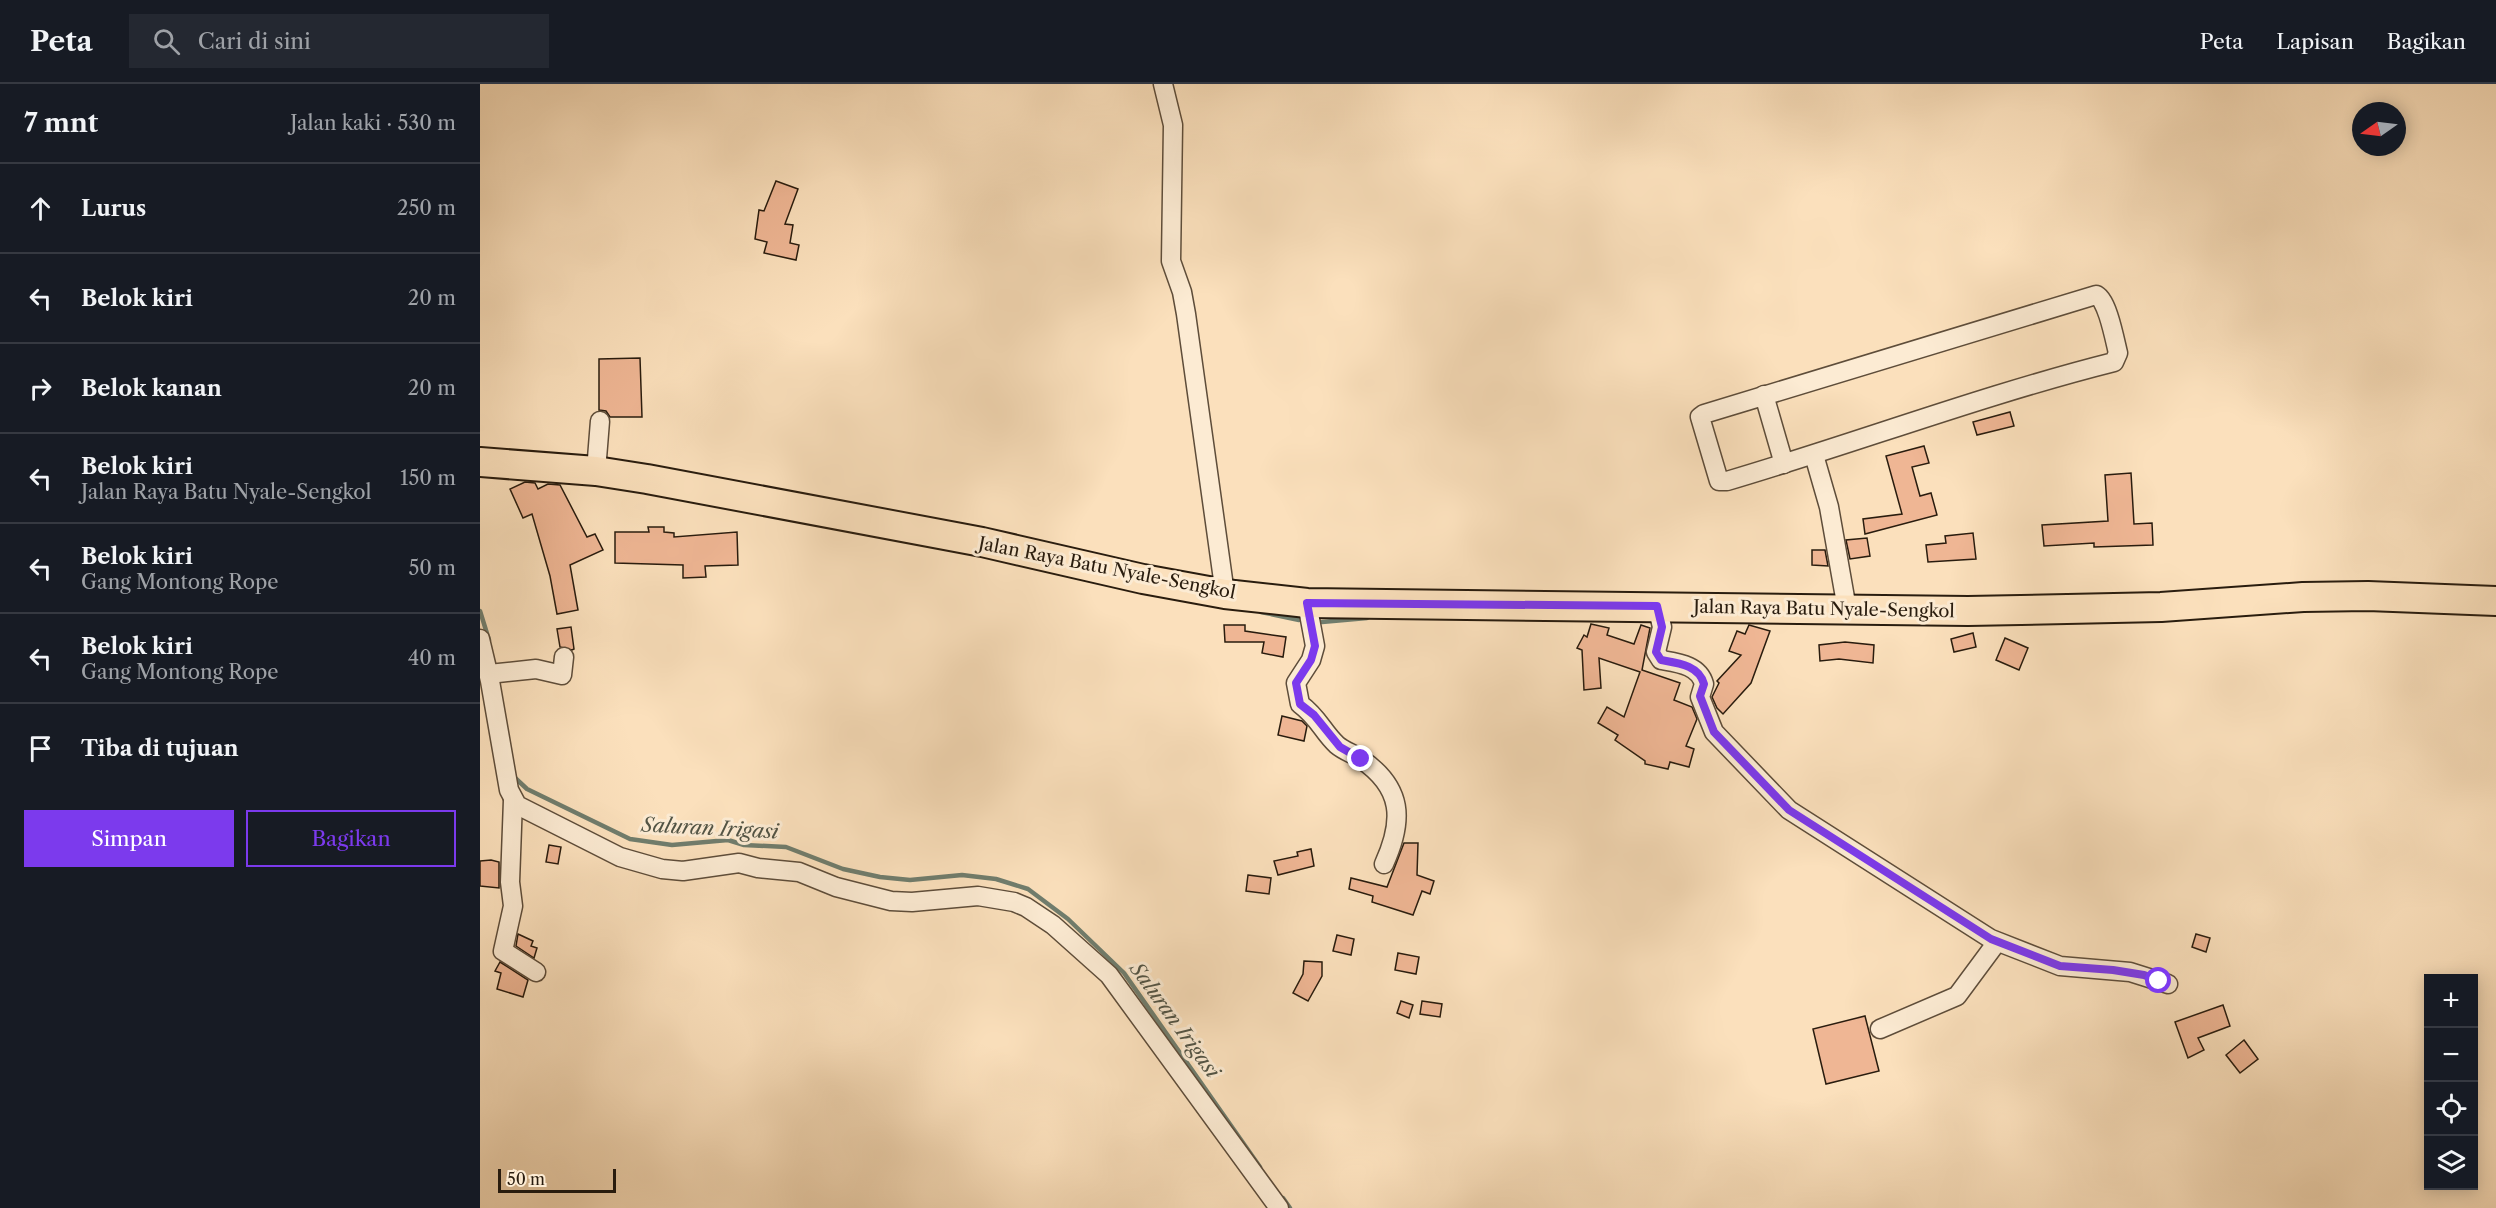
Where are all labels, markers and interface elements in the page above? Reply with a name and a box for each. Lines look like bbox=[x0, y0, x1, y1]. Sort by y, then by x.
search box bbox=[129, 14, 549, 68]
text: Peta bbox=[30, 24, 93, 58]
icon: search bbox=[150, 25, 183, 58]
text: Cari di sini bbox=[198, 28, 311, 55]
text: Peta bbox=[2200, 29, 2243, 54]
text: Lapisan bbox=[2276, 29, 2354, 54]
text: Bagikan bbox=[2387, 29, 2466, 54]
north arrow bbox=[2352, 102, 2406, 156]
text: 7 mnt bbox=[24, 107, 98, 139]
text: Jalan kaki · 530 m bbox=[290, 111, 456, 135]
icon: ahead bbox=[24, 192, 57, 225]
text: Lurus bbox=[81, 195, 146, 222]
text: 250 m bbox=[397, 196, 456, 220]
icon: left bbox=[24, 282, 57, 315]
text: Belok kiri bbox=[81, 285, 193, 312]
text: 20 m bbox=[408, 286, 456, 310]
icon: right bbox=[24, 372, 57, 405]
text: Belok kanan bbox=[81, 375, 222, 402]
text: 20 m bbox=[408, 376, 456, 400]
text: Belok kiri bbox=[81, 453, 193, 480]
icon: left bbox=[24, 462, 57, 495]
text: 150 m bbox=[400, 466, 456, 490]
text: Jalan Raya Batu Nyale-Sengkol bbox=[81, 480, 372, 504]
street label: Jalan Raya Batu Nyale-Sengkol bbox=[974, 532, 1237, 604]
text: Belok kiri bbox=[81, 543, 193, 570]
icon: left bbox=[24, 552, 57, 585]
text: 50 m bbox=[409, 556, 456, 580]
text: Gang Montong Rope bbox=[81, 570, 279, 594]
street label: Jalan Raya Batu Nyale-Sengkol bbox=[1690, 596, 1955, 622]
text: Belok kiri bbox=[81, 633, 193, 660]
icon: left bbox=[24, 642, 57, 675]
text: 40 m bbox=[408, 646, 456, 670]
text: Gang Montong Rope bbox=[81, 660, 279, 684]
icon: arrive bbox=[24, 732, 57, 765]
text: Tiba di tujuan bbox=[81, 735, 239, 762]
route end bbox=[1347, 745, 1373, 771]
button: Simpan bbox=[24, 810, 234, 867]
button: Bagikan bbox=[246, 810, 456, 867]
water label: Saluran Irigasi bbox=[640, 812, 781, 844]
water label: Saluran Irigasi bbox=[1124, 957, 1226, 1084]
route start bbox=[2145, 967, 2171, 993]
map controls bbox=[2424, 974, 2478, 1190]
button: + bbox=[2424, 974, 2478, 1028]
button: − bbox=[2424, 1028, 2478, 1082]
button: locate bbox=[2424, 1082, 2478, 1136]
button: layers bbox=[2424, 1136, 2478, 1190]
scale bar bbox=[498, 1166, 616, 1194]
text: 50 m bbox=[507, 1169, 545, 1189]

